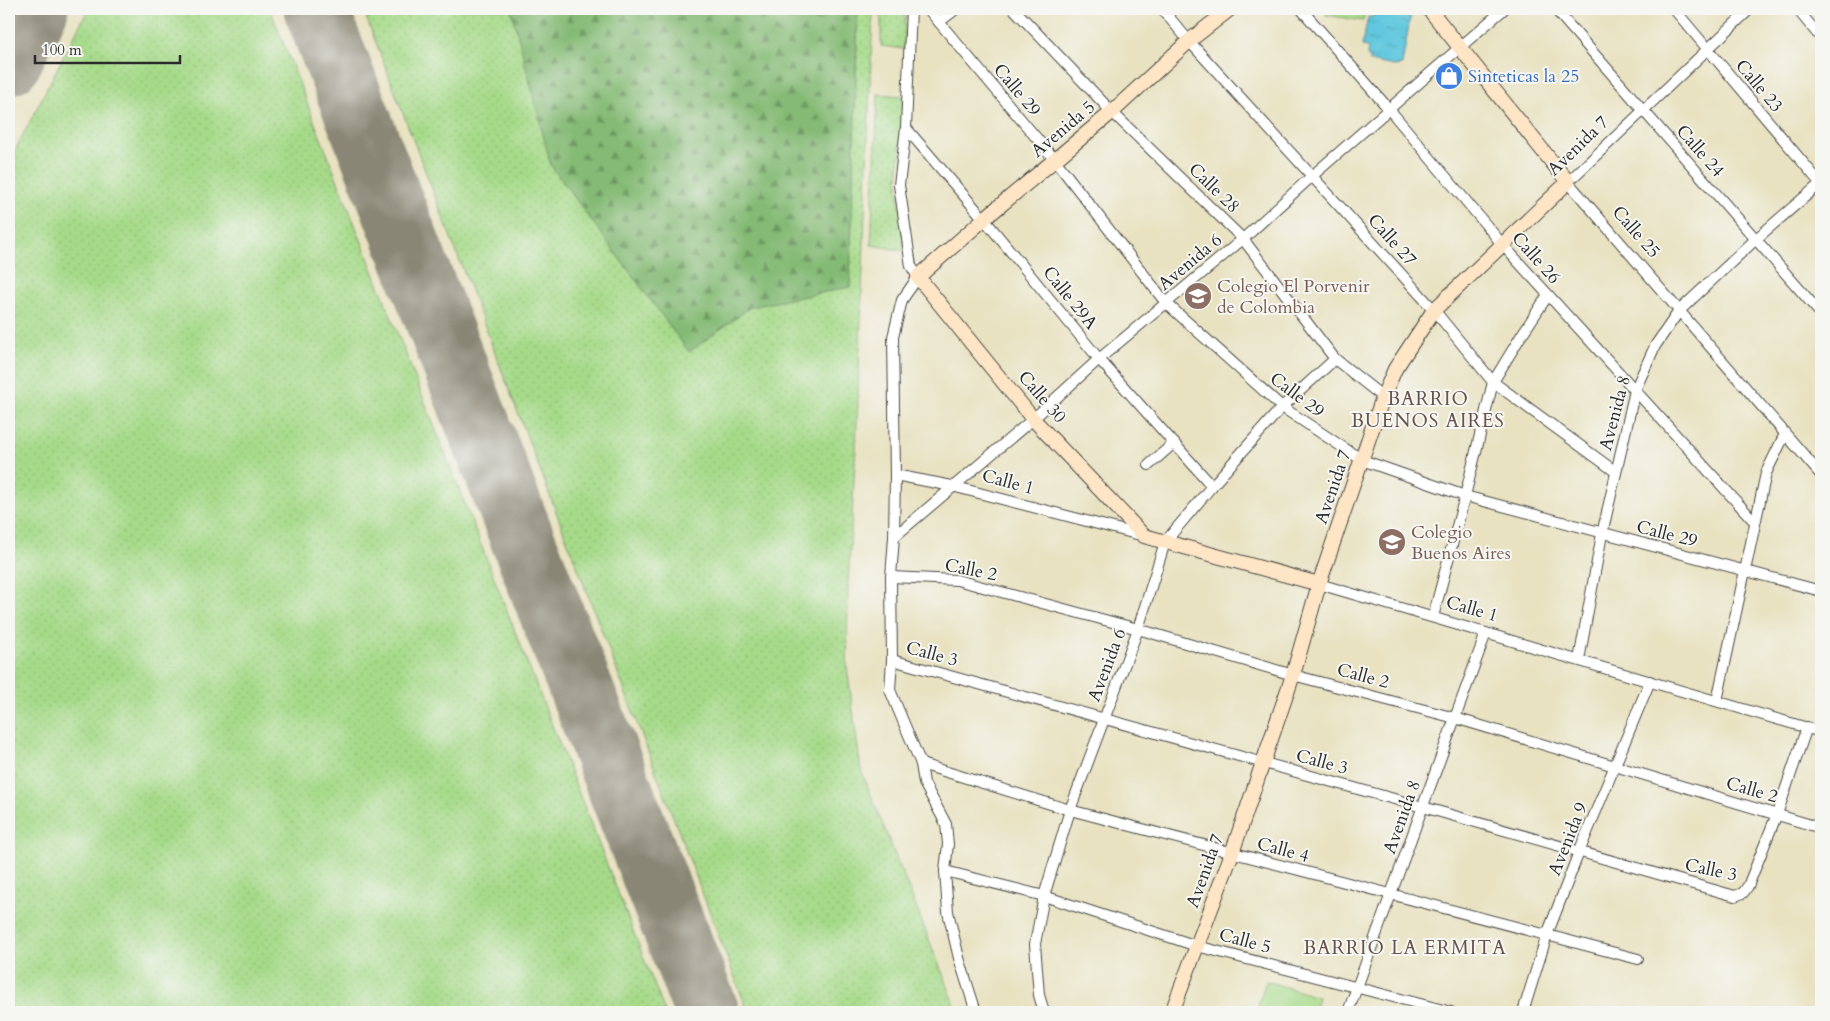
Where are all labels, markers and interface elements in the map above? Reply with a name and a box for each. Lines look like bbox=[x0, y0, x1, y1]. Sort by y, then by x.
scale bar bbox=[35, 32, 180, 64]
text: 100 m bbox=[42, 40, 82, 60]
street label: Calle 23 bbox=[1729, 54, 1789, 118]
street label: Calle 29 bbox=[987, 58, 1047, 122]
shop icon: Sinteticas la 25 bbox=[1434, 61, 1464, 91]
place label: Sinteticas la 25 bbox=[1468, 64, 1579, 89]
street label: Avenida 5 bbox=[1026, 95, 1100, 163]
street label: Avenida 7 bbox=[1542, 110, 1614, 182]
street label: Calle 24 bbox=[1670, 119, 1730, 183]
street label: Calle 28 bbox=[1183, 157, 1245, 219]
street label: Calle 25 bbox=[1606, 200, 1666, 264]
street label: Calle 27 bbox=[1362, 209, 1422, 271]
street label: Calle 26 bbox=[1506, 227, 1566, 289]
street label: Avenida 6 bbox=[1153, 228, 1227, 296]
street label: Calle 29A bbox=[1037, 261, 1103, 335]
place label: Colegio El Porvenir de Colombia bbox=[1217, 274, 1370, 320]
school or university icon: Colegio El Porvenir de Colombia bbox=[1183, 281, 1213, 311]
street label: Calle 30 bbox=[1012, 365, 1072, 429]
street label: Calle 29 bbox=[1265, 366, 1329, 424]
street label: Avenida 8 bbox=[1593, 373, 1637, 453]
district label: BARRIO BUENOS AIRES bbox=[1351, 386, 1505, 434]
street label: Avenida 7 bbox=[1309, 447, 1357, 527]
street label: Calle 1 bbox=[979, 463, 1037, 501]
street label: Calle 29 bbox=[1634, 514, 1700, 554]
place label: Colegio Buenos Aires bbox=[1411, 520, 1511, 566]
school or university icon: Colegio Buenos Aires bbox=[1377, 527, 1407, 557]
street label: Calle 2 bbox=[943, 553, 999, 587]
street label: Calle 1 bbox=[1443, 590, 1501, 628]
street label: Avenida 6 bbox=[1082, 625, 1132, 705]
street label: Calle 3 bbox=[903, 635, 961, 673]
street label: Calle 2 bbox=[1334, 657, 1392, 695]
street label: Calle 3 bbox=[1293, 743, 1351, 781]
street label: Calle 2 bbox=[1723, 771, 1781, 809]
street label: Avenida 8 bbox=[1377, 777, 1427, 857]
street label: Avenida 9 bbox=[1542, 799, 1594, 879]
street label: Avenida 7 bbox=[1180, 831, 1230, 911]
street label: Calle 4 bbox=[1254, 831, 1312, 869]
street label: Calle 3 bbox=[1683, 852, 1739, 888]
street label: Calle 5 bbox=[1216, 922, 1274, 960]
district label: BARRIO LA ERMITA bbox=[1303, 935, 1507, 961]

